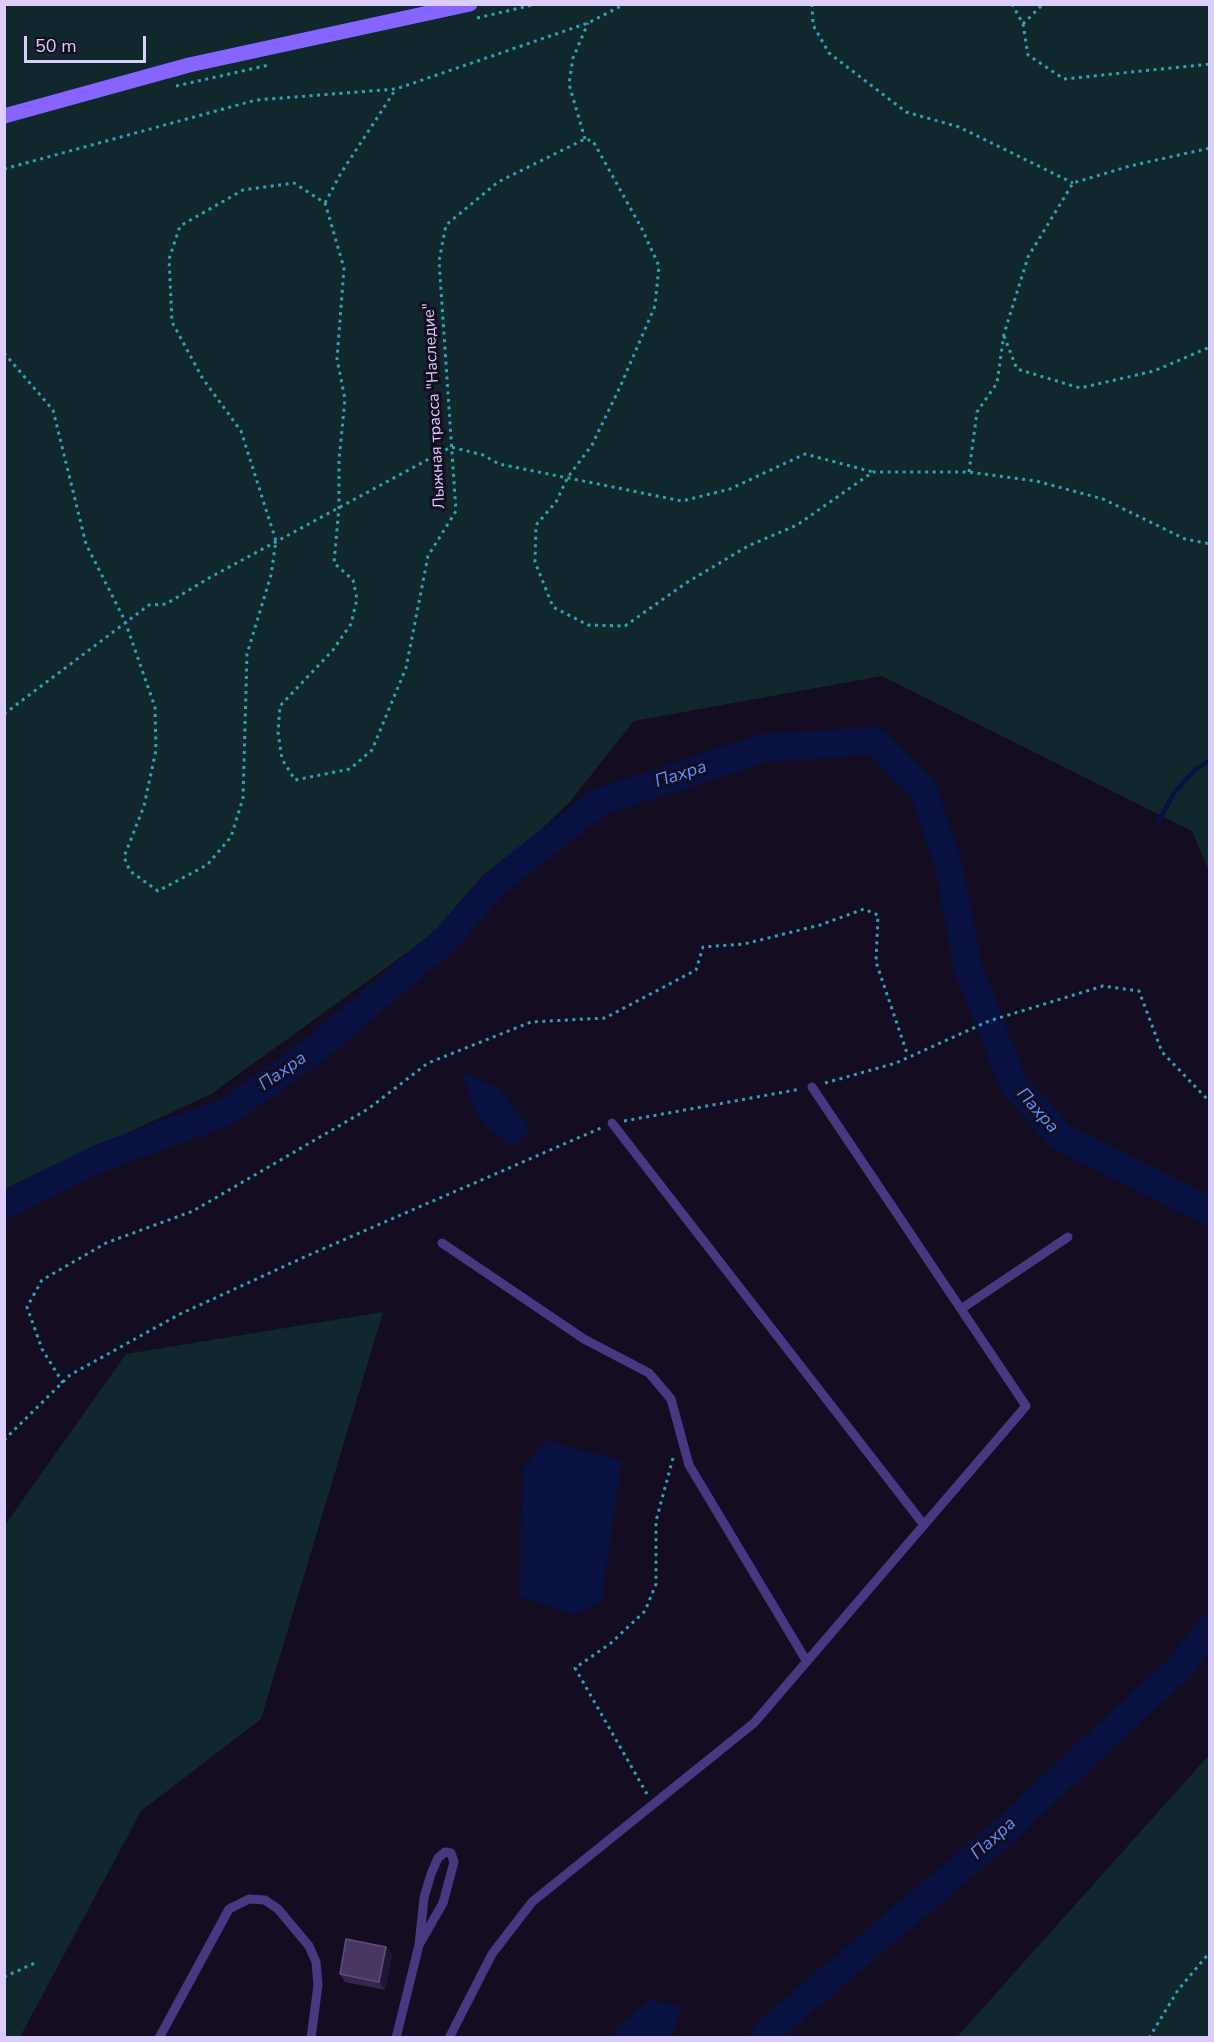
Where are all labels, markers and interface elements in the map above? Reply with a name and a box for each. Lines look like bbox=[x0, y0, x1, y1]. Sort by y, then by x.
scale bar bbox=[27, 24, 148, 62]
text: 50 m bbox=[35, 34, 77, 58]
street label: Лыжная трасса "Наследие" bbox=[420, 303, 450, 509]
water label: Пахра bbox=[652, 756, 710, 794]
water label: Пахра bbox=[255, 1048, 311, 1096]
water label: Пахра bbox=[1011, 1084, 1063, 1138]
water label: Пахра bbox=[967, 1813, 1021, 1865]

